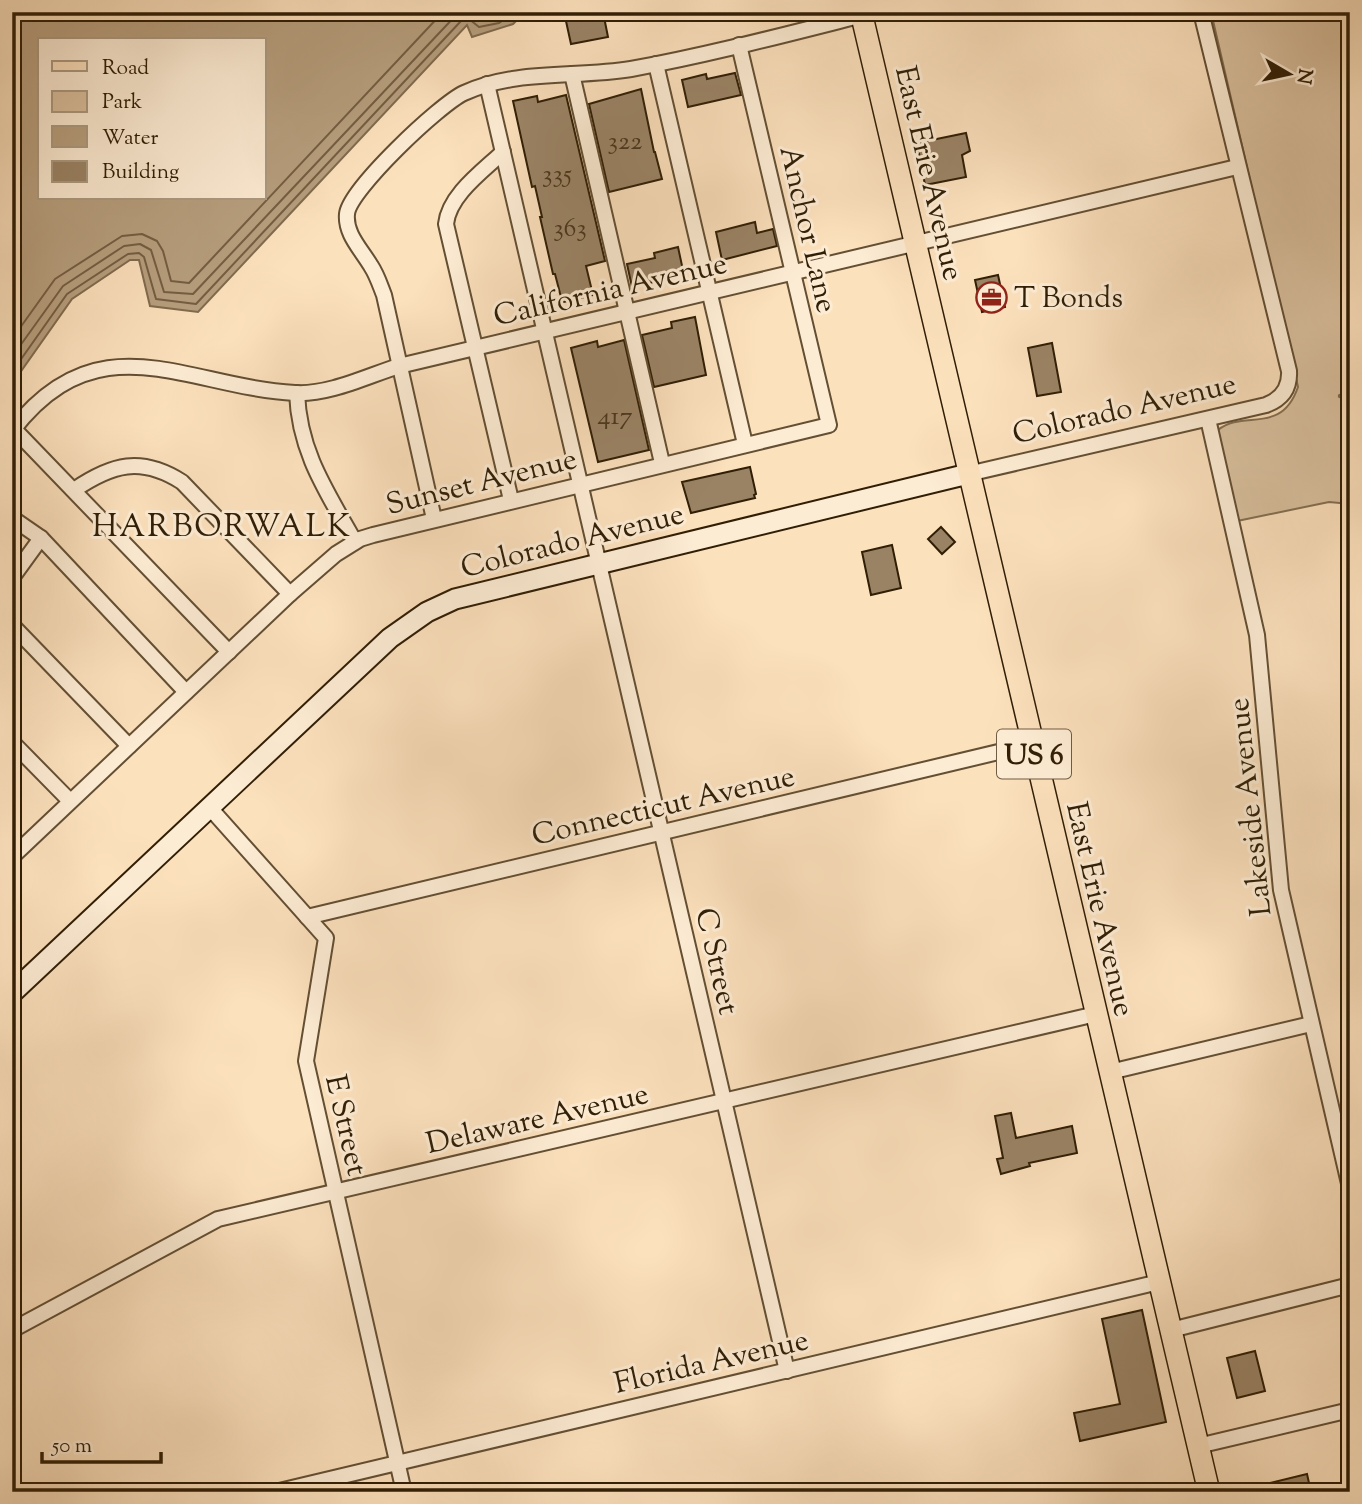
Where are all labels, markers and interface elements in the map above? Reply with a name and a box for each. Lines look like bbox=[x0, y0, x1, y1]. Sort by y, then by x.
legend bbox=[38, 38, 266, 200]
north arrow bbox=[1254, 38, 1324, 108]
text: Road bbox=[102, 54, 149, 84]
street label: East Erie Avenue bbox=[882, 62, 973, 285]
text: N bbox=[1289, 67, 1318, 86]
text: Park bbox=[102, 88, 143, 118]
text: Water bbox=[102, 124, 159, 154]
house number: 322 bbox=[608, 124, 642, 161]
street label: Anchor Lane bbox=[767, 142, 847, 317]
house number: 335 bbox=[542, 157, 572, 194]
text: Building bbox=[102, 158, 179, 188]
house number: 363 bbox=[553, 211, 587, 248]
street label: California Avenue bbox=[489, 244, 732, 339]
place label: T Bonds bbox=[1014, 278, 1123, 321]
office icon: T Bonds bbox=[974, 280, 1008, 314]
street label: Colorado Avenue bbox=[1008, 364, 1241, 457]
house number: 417 bbox=[598, 399, 632, 436]
street label: Sunset Avenue bbox=[382, 439, 582, 528]
street label: Colorado Avenue bbox=[457, 494, 689, 591]
district label: HARBORWALK bbox=[92, 505, 352, 551]
street label: Lakeside Avenue bbox=[1219, 696, 1284, 918]
road number: US 6 bbox=[997, 730, 1071, 778]
street label: Connecticut Avenue bbox=[528, 756, 799, 859]
street label: East Erie Avenue bbox=[1053, 798, 1144, 1021]
street label: C Street bbox=[682, 904, 749, 1019]
street label: E Street bbox=[312, 1071, 377, 1180]
street label: Delaware Avenue bbox=[422, 1074, 653, 1167]
street label: Florida Avenue bbox=[610, 1320, 813, 1407]
scale bar bbox=[42, 1420, 161, 1464]
text: 50 m bbox=[51, 1432, 92, 1462]

